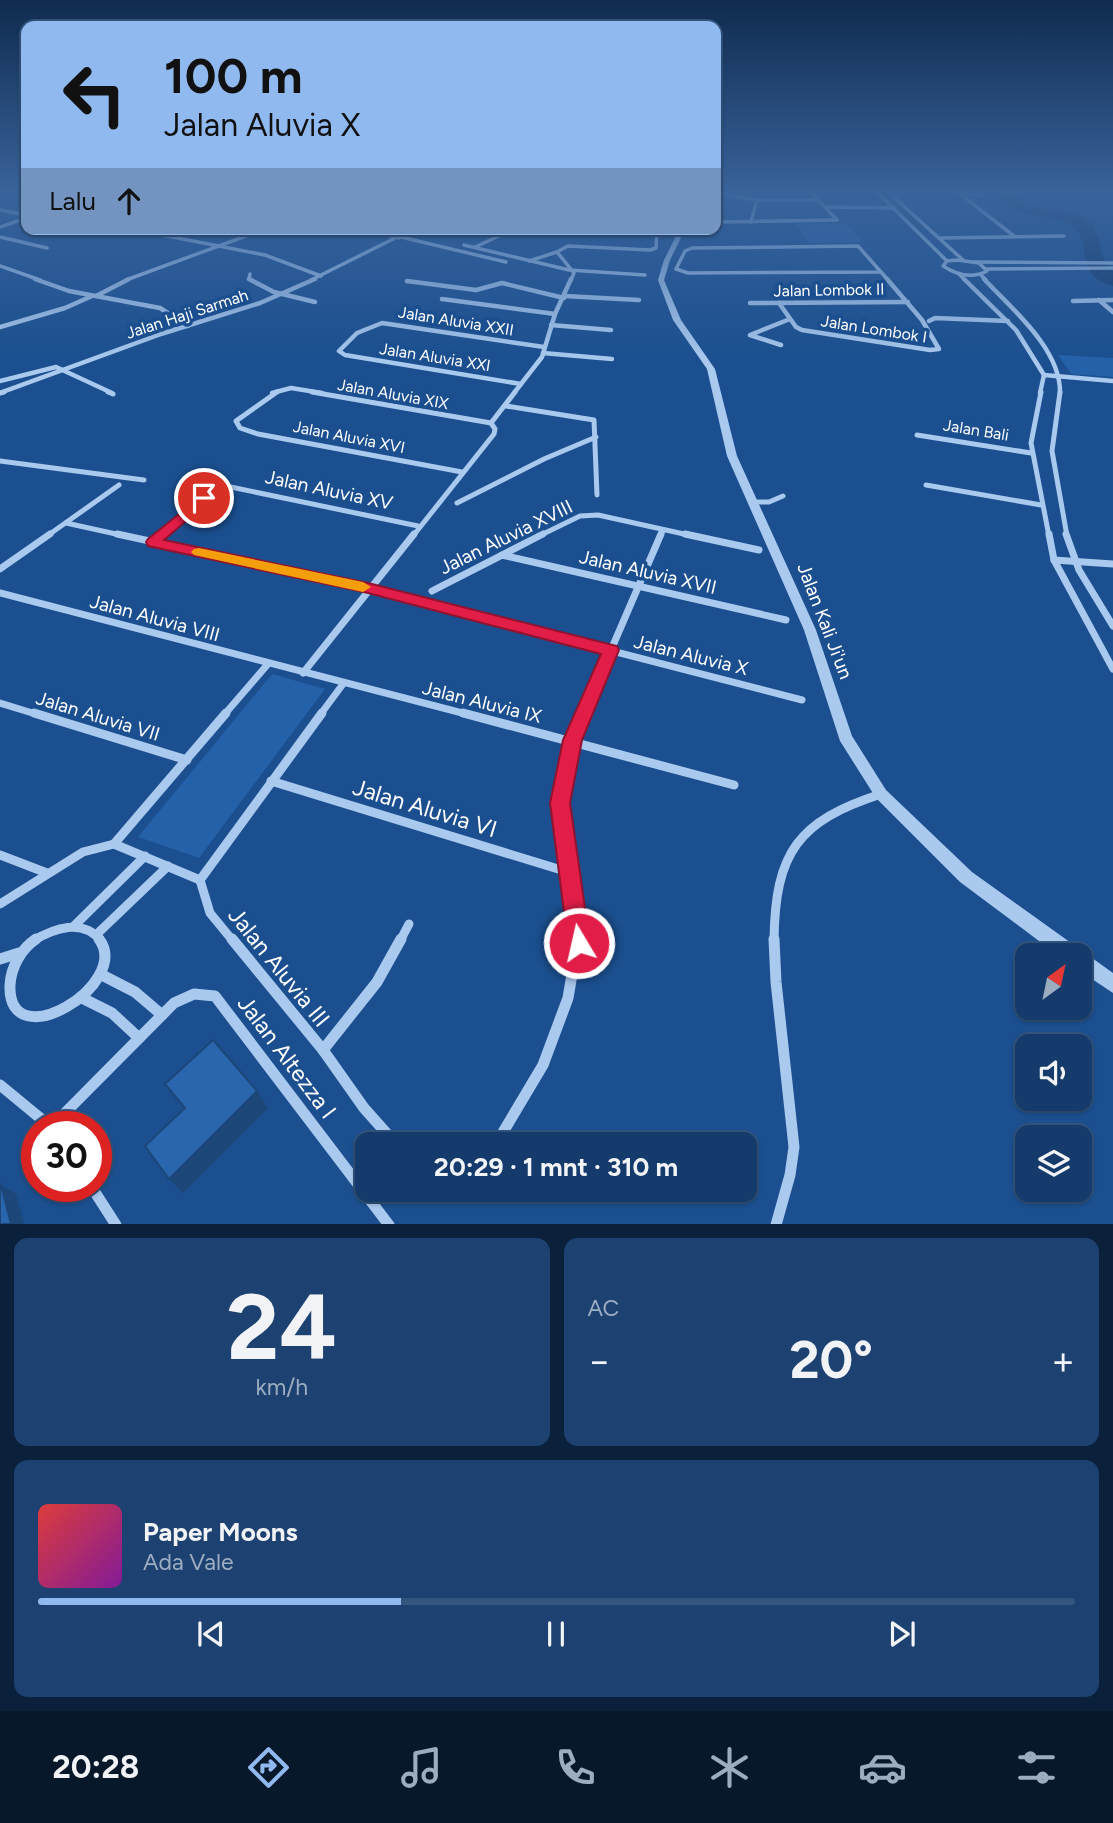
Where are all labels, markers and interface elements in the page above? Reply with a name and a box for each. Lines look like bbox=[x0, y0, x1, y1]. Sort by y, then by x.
text: 100 m bbox=[164, 46, 303, 105]
icon: left bbox=[49, 49, 140, 140]
text: Jalan Aluvia X bbox=[164, 106, 360, 144]
icon: ahead bbox=[110, 182, 148, 220]
text: Lalu bbox=[49, 185, 96, 217]
street label: Jalan Lombok II bbox=[773, 280, 885, 300]
street label: Jalan Haji Sarmah bbox=[124, 285, 250, 343]
street label: Jalan Aluvia XXII bbox=[397, 302, 515, 340]
street label: Jalan Lombok I bbox=[820, 311, 928, 347]
street label: Jalan Aluvia XXI bbox=[378, 339, 492, 375]
street label: Jalan Aluvia XIX bbox=[336, 375, 450, 413]
street label: Jalan Bali bbox=[942, 415, 1010, 445]
street label: Jalan Aluvia XVI bbox=[291, 417, 407, 457]
street label: Jalan Aluvia XV bbox=[263, 465, 395, 515]
pin bbox=[174, 468, 234, 528]
icon: arrive bbox=[185, 479, 223, 517]
street label: Jalan Aluvia XVIII bbox=[436, 495, 576, 579]
street label: Jalan Aluvia XVII bbox=[577, 545, 719, 599]
street label: Jalan Kali Ji'un bbox=[792, 560, 858, 682]
street label: Jalan Aluvia VIII bbox=[88, 590, 222, 646]
street label: Jalan Aluvia X bbox=[632, 630, 751, 680]
street label: Jalan Aluvia IX bbox=[420, 676, 544, 728]
street label: Jalan Aluvia VII bbox=[33, 686, 163, 746]
street label: Jalan Aluvia VI bbox=[350, 773, 500, 843]
street label: Jalan Aluvia III bbox=[222, 902, 336, 1032]
position arrow bbox=[542, 906, 616, 980]
north arrow bbox=[1015, 943, 1092, 1020]
map controls bbox=[1015, 943, 1092, 1202]
street label: Jalan Altezza I bbox=[232, 990, 342, 1124]
button: sound bbox=[1015, 1034, 1092, 1111]
speed limit sign: 30 bbox=[21, 1111, 112, 1202]
button: layers bbox=[1015, 1125, 1092, 1202]
text: 20:29 · 1 mnt · 310 m bbox=[434, 1151, 678, 1183]
text: 24 bbox=[227, 1273, 337, 1382]
text: AC bbox=[588, 1294, 619, 1322]
text: 20° bbox=[790, 1329, 873, 1391]
text: − bbox=[588, 1338, 611, 1384]
text: + bbox=[1051, 1338, 1075, 1384]
text: km/h bbox=[255, 1373, 308, 1401]
text: Paper Moons bbox=[143, 1516, 298, 1548]
text: Ada Vale bbox=[143, 1548, 234, 1576]
icon: previous bbox=[192, 1615, 230, 1653]
icon: pause bbox=[537, 1615, 575, 1653]
icon: next bbox=[883, 1615, 921, 1653]
icon: directions bbox=[244, 1743, 293, 1792]
icon: music bbox=[397, 1743, 446, 1792]
icon: phone bbox=[551, 1743, 600, 1792]
icon: climate bbox=[705, 1743, 754, 1792]
icon: car bbox=[858, 1743, 907, 1792]
icon: filters bbox=[1012, 1743, 1061, 1792]
text: 20:28 bbox=[52, 1748, 139, 1786]

